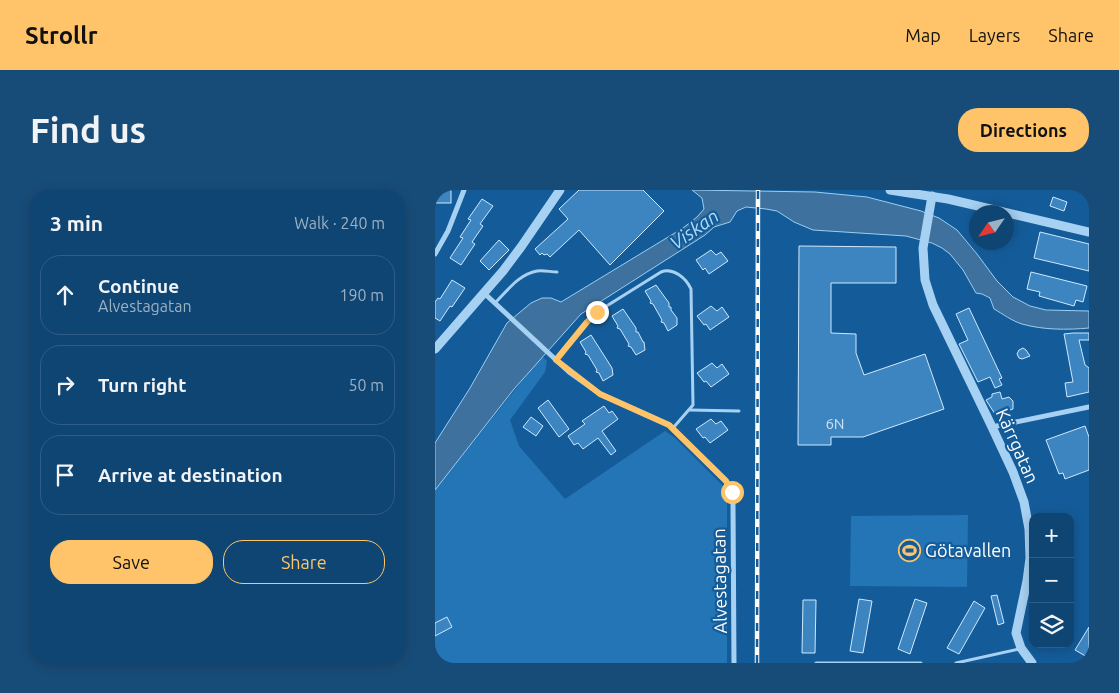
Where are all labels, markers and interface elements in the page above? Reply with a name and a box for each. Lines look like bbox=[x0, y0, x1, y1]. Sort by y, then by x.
text: Strollr bbox=[25, 22, 98, 49]
text: Map bbox=[905, 25, 941, 45]
text: Layers bbox=[969, 25, 1020, 45]
text: Share bbox=[1048, 25, 1094, 45]
button: Directions bbox=[958, 108, 1089, 152]
text: Find us bbox=[30, 110, 146, 150]
water label: Viskan bbox=[665, 204, 723, 254]
north arrow bbox=[969, 205, 1014, 250]
text: 3 min bbox=[50, 211, 103, 235]
text: Walk · 240 m bbox=[294, 214, 385, 232]
text: Continue bbox=[98, 275, 179, 297]
icon: ahead bbox=[51, 281, 79, 309]
text: 190 m bbox=[339, 286, 384, 304]
text: Alvestagatan bbox=[98, 297, 192, 315]
route end bbox=[586, 301, 609, 324]
icon: right bbox=[51, 371, 79, 399]
text: Turn right bbox=[98, 374, 186, 396]
text: 50 m bbox=[348, 376, 384, 394]
street label: Kärrgatan bbox=[993, 405, 1043, 486]
house number: 6N bbox=[825, 415, 845, 432]
icon: arrive bbox=[51, 461, 79, 489]
text: Arrive at destination bbox=[98, 464, 283, 486]
route start bbox=[721, 481, 744, 504]
map controls bbox=[1029, 513, 1074, 648]
button: + bbox=[1029, 513, 1074, 558]
street label: Alvestagatan bbox=[708, 528, 730, 634]
sports icon: Götavallen bbox=[897, 539, 921, 563]
button: Save bbox=[50, 540, 213, 584]
button: Share bbox=[223, 540, 385, 584]
place label: Götavallen bbox=[925, 540, 1011, 560]
button: − bbox=[1029, 558, 1074, 603]
button: layers bbox=[1029, 603, 1074, 648]

